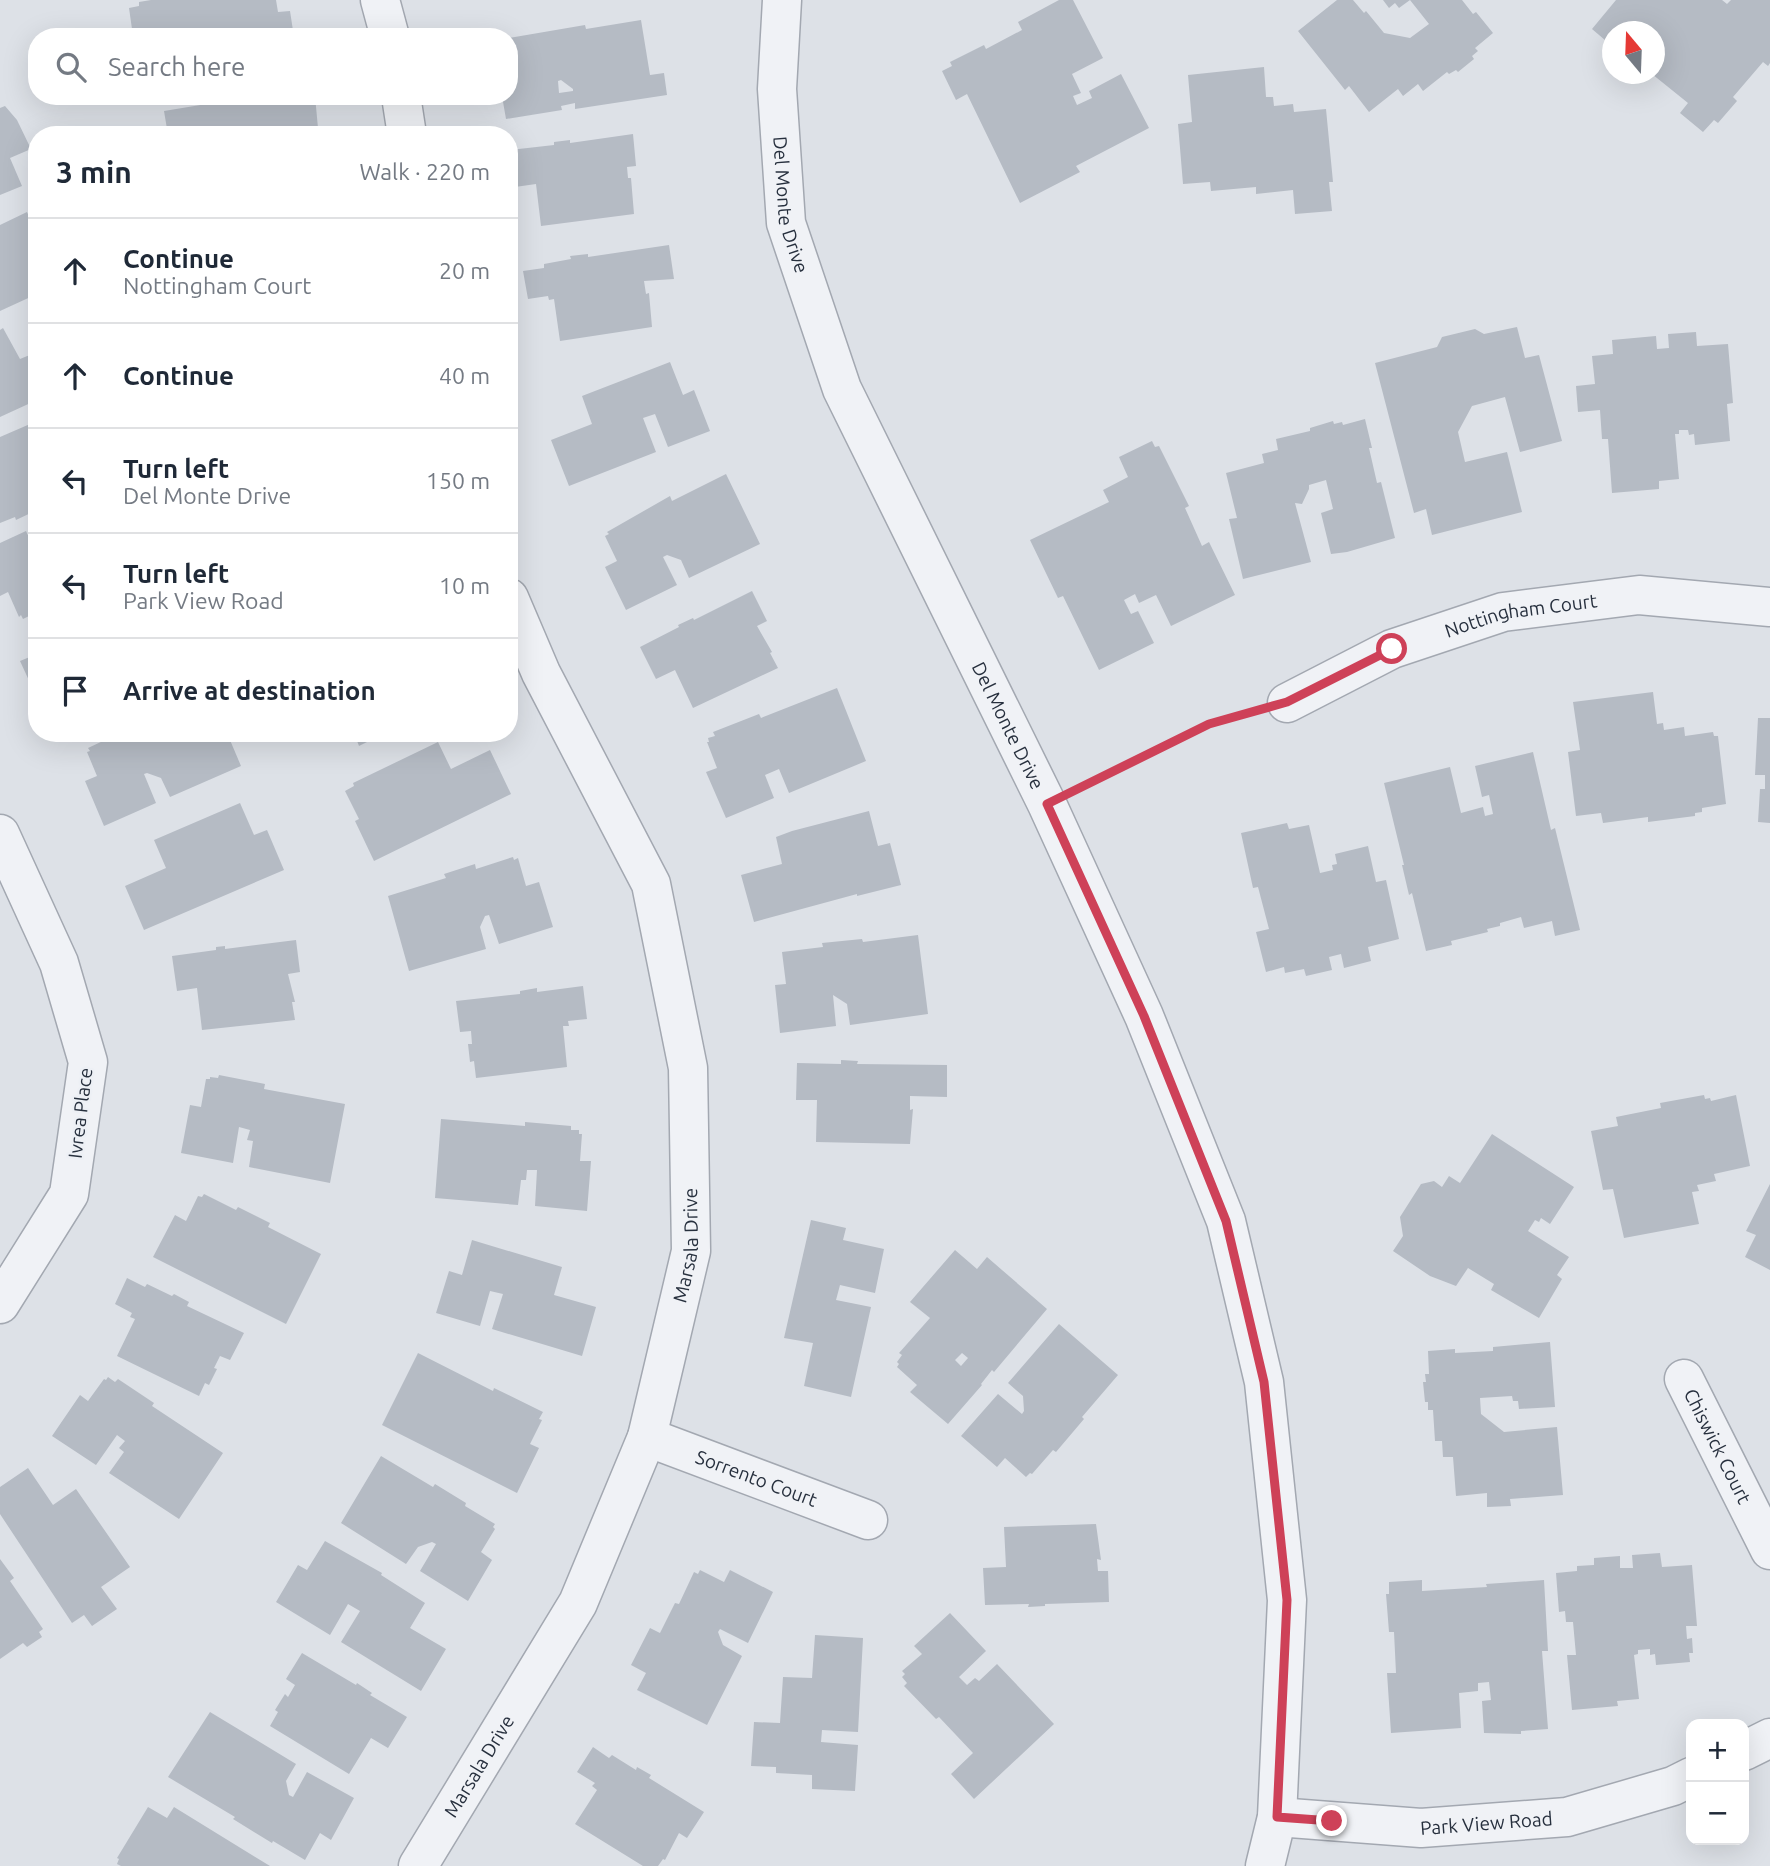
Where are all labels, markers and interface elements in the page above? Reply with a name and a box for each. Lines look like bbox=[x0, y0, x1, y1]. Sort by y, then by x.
north arrow bbox=[1602, 21, 1665, 84]
search box bbox=[28, 28, 518, 105]
icon: search bbox=[52, 48, 90, 86]
text: Search here bbox=[108, 52, 245, 81]
street label: Del Monte Drive bbox=[769, 136, 813, 276]
text: 3 min bbox=[56, 155, 132, 189]
text: Walk · 220 m bbox=[359, 159, 490, 184]
text: Continue bbox=[123, 244, 234, 273]
icon: ahead bbox=[56, 252, 94, 290]
text: 20 m bbox=[439, 258, 490, 283]
text: Nottingham Court bbox=[123, 273, 311, 298]
icon: ahead bbox=[56, 357, 94, 395]
text: Continue bbox=[123, 361, 234, 390]
text: 40 m bbox=[439, 363, 490, 388]
text: Turn left bbox=[123, 454, 229, 483]
icon: left bbox=[56, 462, 94, 500]
text: 150 m bbox=[426, 468, 490, 493]
text: Del Monte Drive bbox=[123, 483, 291, 508]
text: Turn left bbox=[123, 559, 229, 588]
icon: left bbox=[56, 567, 94, 605]
text: 10 m bbox=[439, 573, 490, 598]
text: Park View Road bbox=[123, 588, 284, 613]
street label: Nottingham Court bbox=[1442, 589, 1599, 642]
route start bbox=[1376, 633, 1407, 664]
street label: Del Monte Drive bbox=[968, 658, 1049, 793]
icon: arrive bbox=[56, 672, 94, 710]
text: Arrive at destination bbox=[123, 676, 376, 705]
street label: Ivrea Place bbox=[64, 1066, 96, 1160]
street label: Marsala Drive bbox=[668, 1188, 702, 1305]
street label: Chiswick Court bbox=[1680, 1385, 1756, 1508]
street label: Sorrento Court bbox=[693, 1445, 821, 1511]
street label: Marsala Drive bbox=[439, 1711, 518, 1821]
map controls bbox=[1686, 1719, 1749, 1845]
button: + bbox=[1686, 1719, 1749, 1782]
button: − bbox=[1686, 1782, 1749, 1845]
route end bbox=[1316, 1805, 1347, 1836]
street label: Park View Road bbox=[1419, 1807, 1553, 1839]

